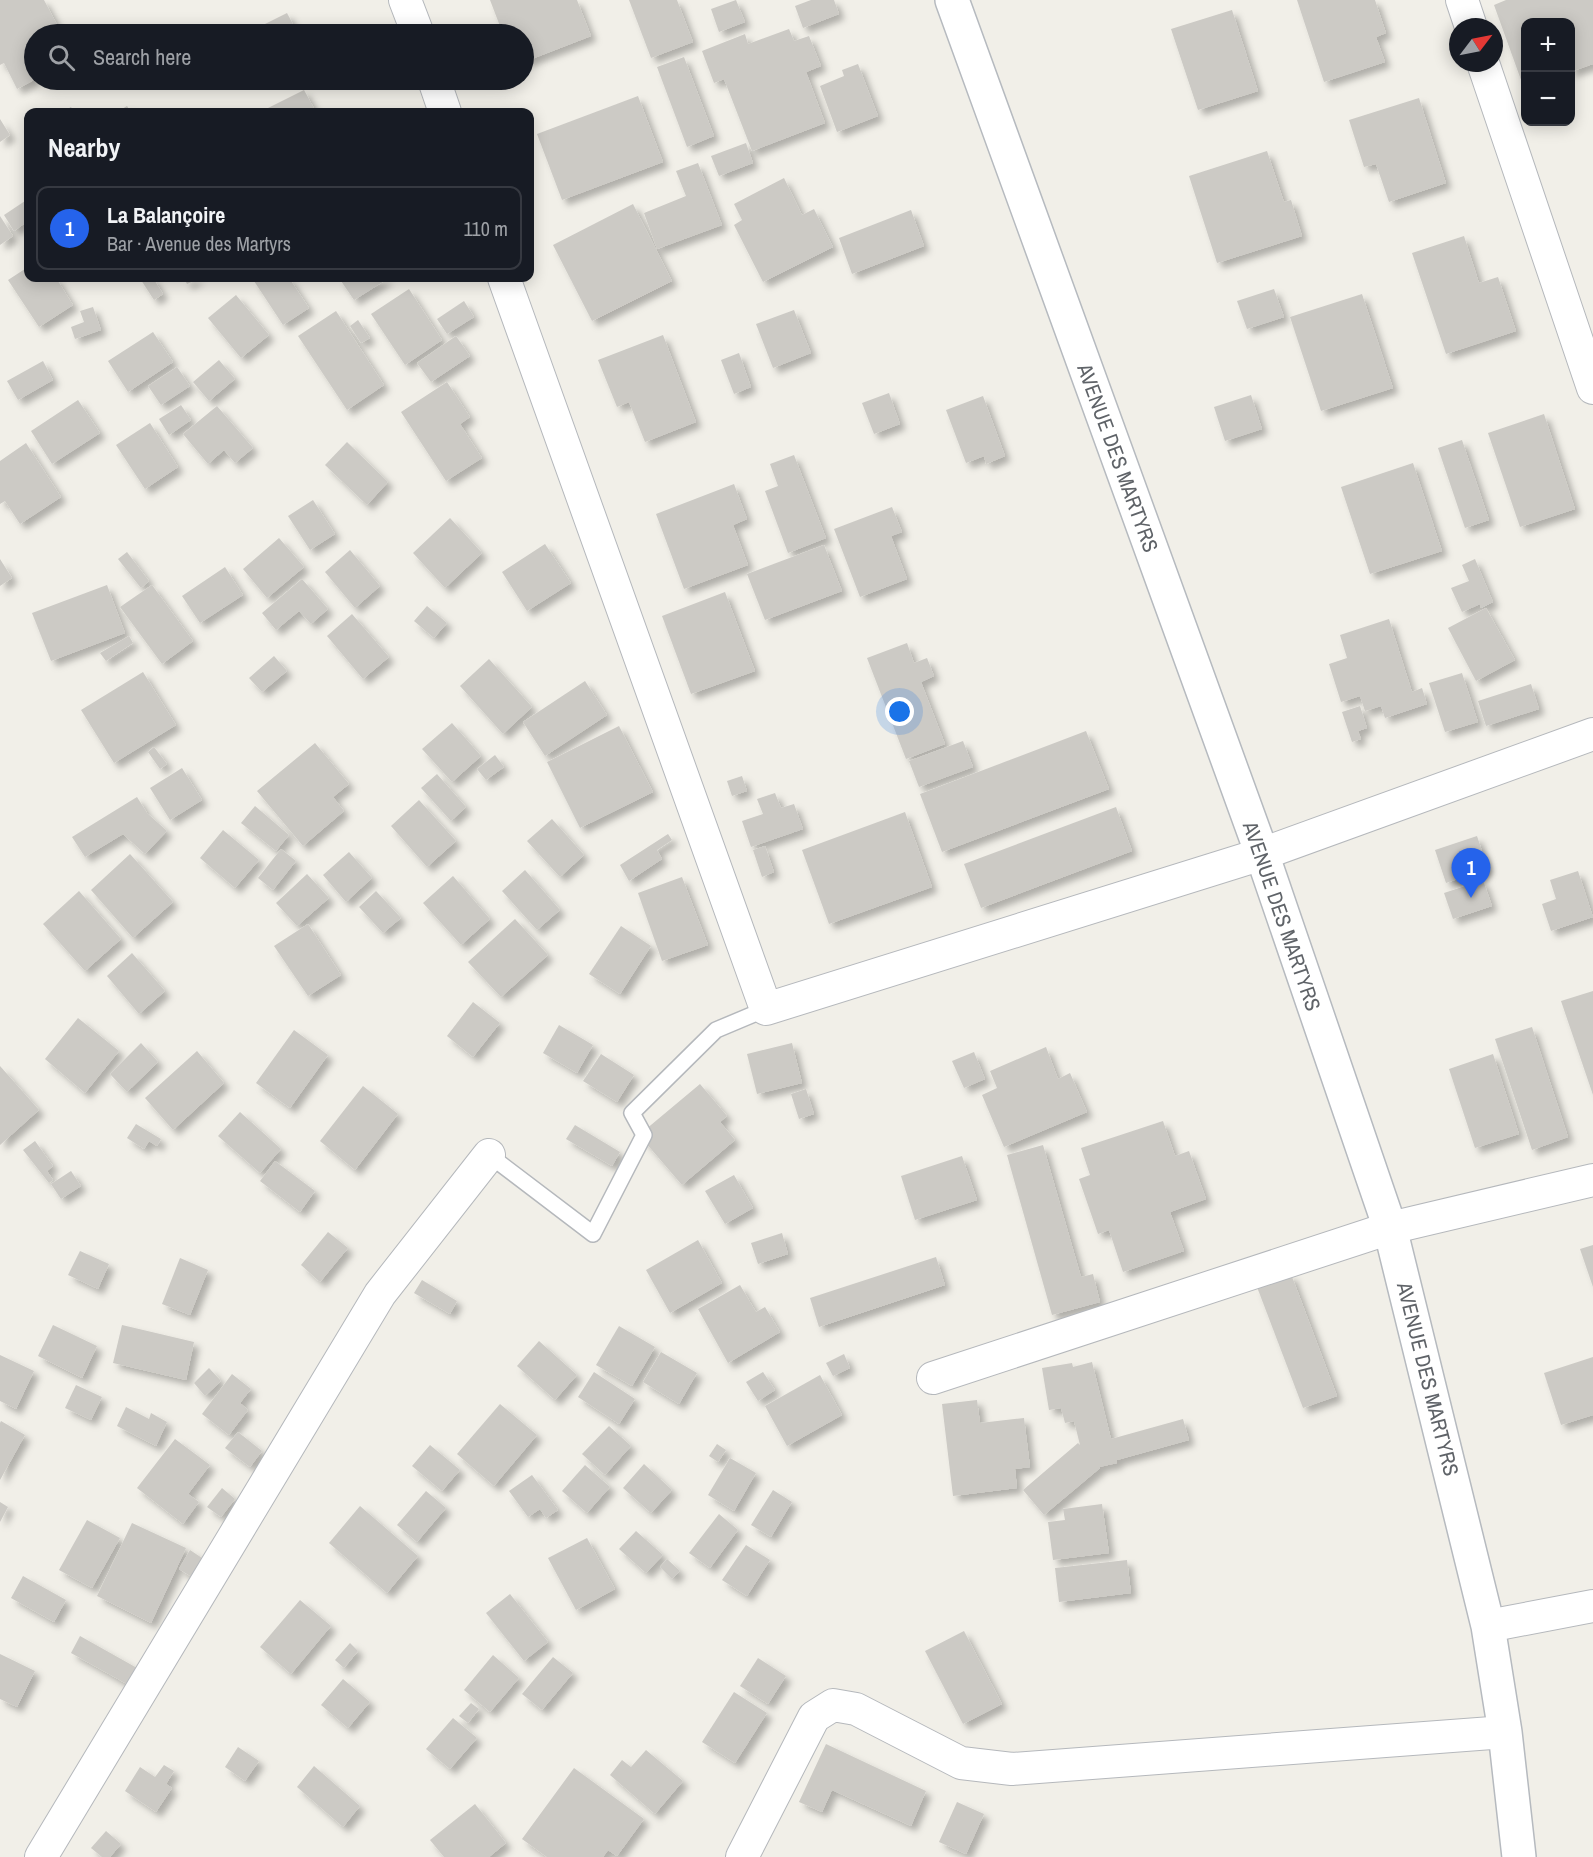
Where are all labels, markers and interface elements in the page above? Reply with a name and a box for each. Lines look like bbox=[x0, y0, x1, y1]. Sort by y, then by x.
north arrow bbox=[1449, 18, 1503, 72]
map controls bbox=[1521, 18, 1575, 126]
button: + bbox=[1521, 18, 1575, 72]
search box bbox=[24, 24, 534, 90]
icon: search bbox=[45, 41, 78, 74]
text: Search here bbox=[93, 42, 191, 72]
button: − bbox=[1521, 72, 1575, 126]
text: Nearby bbox=[48, 130, 120, 165]
text: La Balançoire bbox=[107, 200, 225, 230]
text: 1 bbox=[65, 215, 74, 242]
text: 110 m bbox=[464, 215, 508, 242]
text: Bar · Avenue des Martyrs bbox=[107, 230, 291, 257]
street label: AVENUE DES MARTYRS bbox=[1070, 359, 1166, 556]
your location bbox=[885, 697, 914, 726]
street label: AVENUE DES MARTYRS bbox=[1236, 817, 1328, 1015]
pin: 1 bbox=[1452, 848, 1490, 898]
street label: AVENUE DES MARTYRS bbox=[1390, 1278, 1466, 1479]

